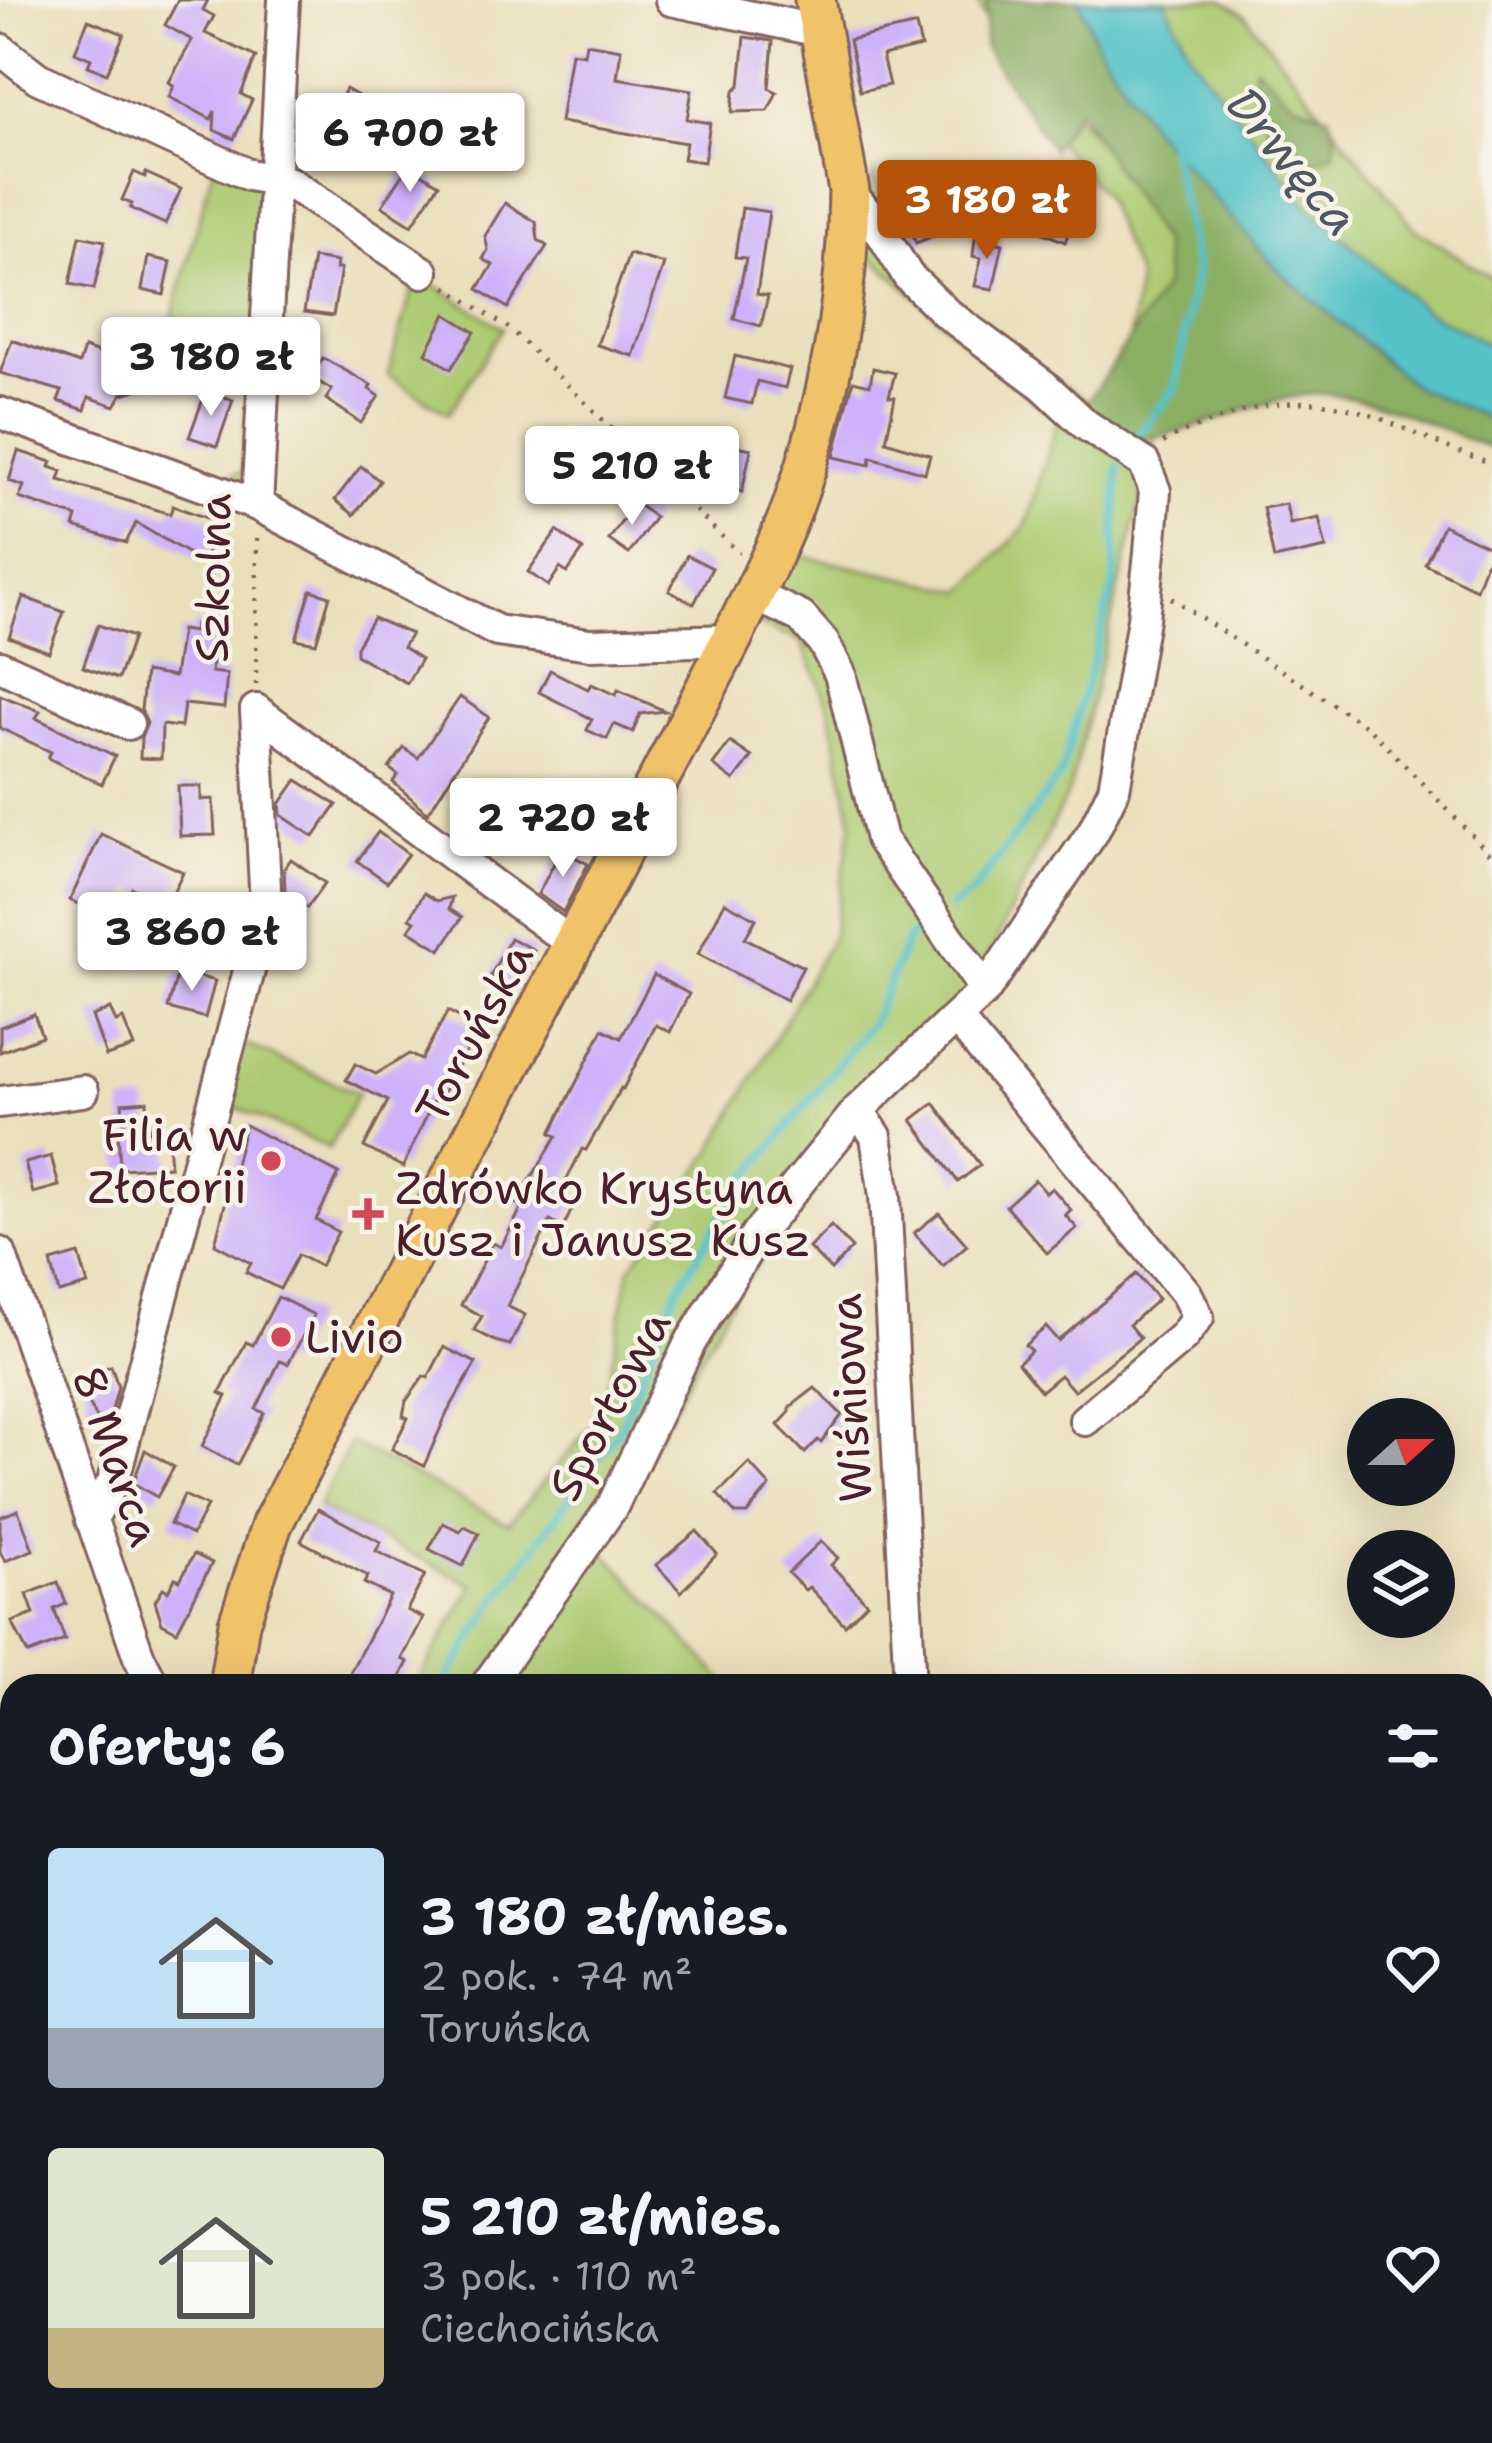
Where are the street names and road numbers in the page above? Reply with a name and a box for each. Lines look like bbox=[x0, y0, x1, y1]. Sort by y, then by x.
street label: Szkolna bbox=[182, 493, 244, 663]
street label: Toruńska bbox=[401, 932, 547, 1134]
street label: Wiśniowa bbox=[815, 1292, 885, 1504]
street label: Sportowa bbox=[534, 1299, 684, 1511]
street label: 8 Marca bbox=[58, 1358, 176, 1554]

